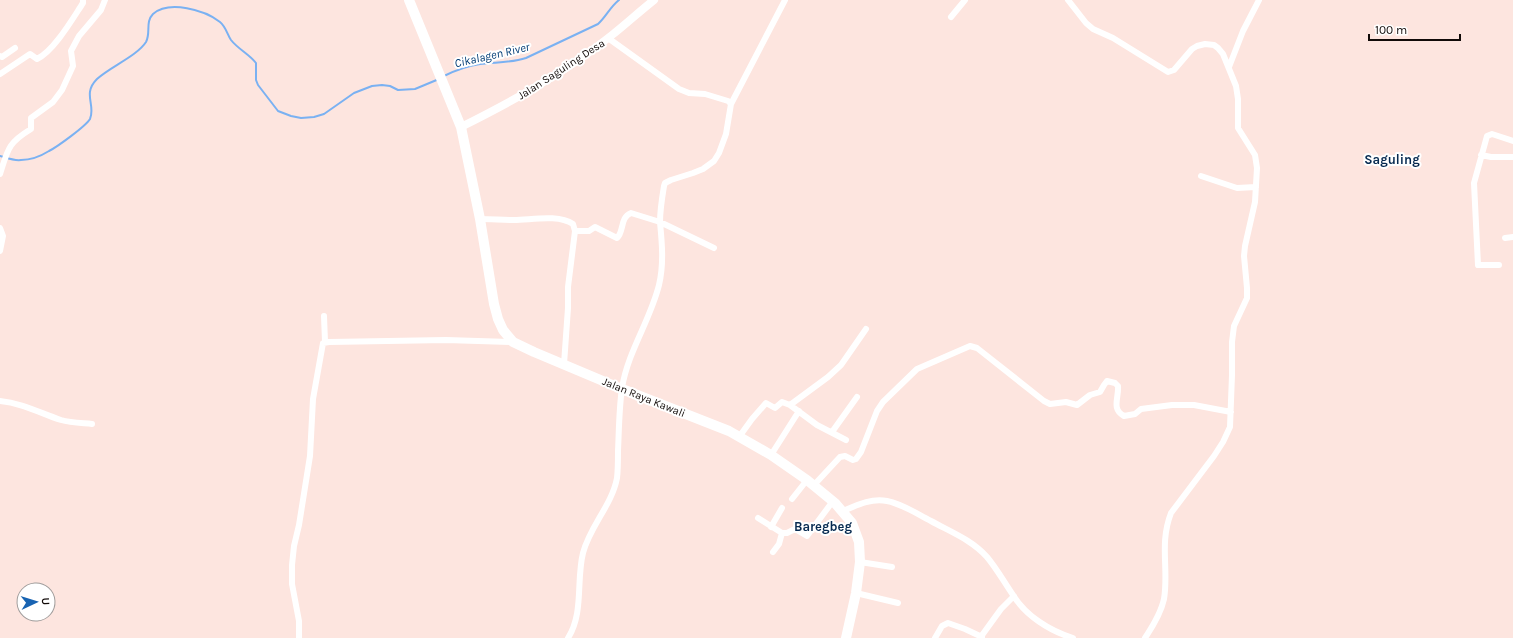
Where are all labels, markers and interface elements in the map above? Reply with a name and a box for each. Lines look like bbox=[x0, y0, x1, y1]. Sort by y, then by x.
scale bar bbox=[1369, 16, 1460, 42]
text: 100 m bbox=[1375, 23, 1407, 37]
street label: Jalan Saguling Desa bbox=[515, 36, 607, 102]
water label: Cikalagen River bbox=[453, 39, 532, 70]
district label: Saguling bbox=[1364, 152, 1420, 167]
street label: Jalan Raya Kawali bbox=[600, 375, 687, 420]
district label: Baregbeg bbox=[794, 519, 852, 534]
north arrow bbox=[16, 582, 56, 622]
text: U bbox=[39, 597, 52, 606]

